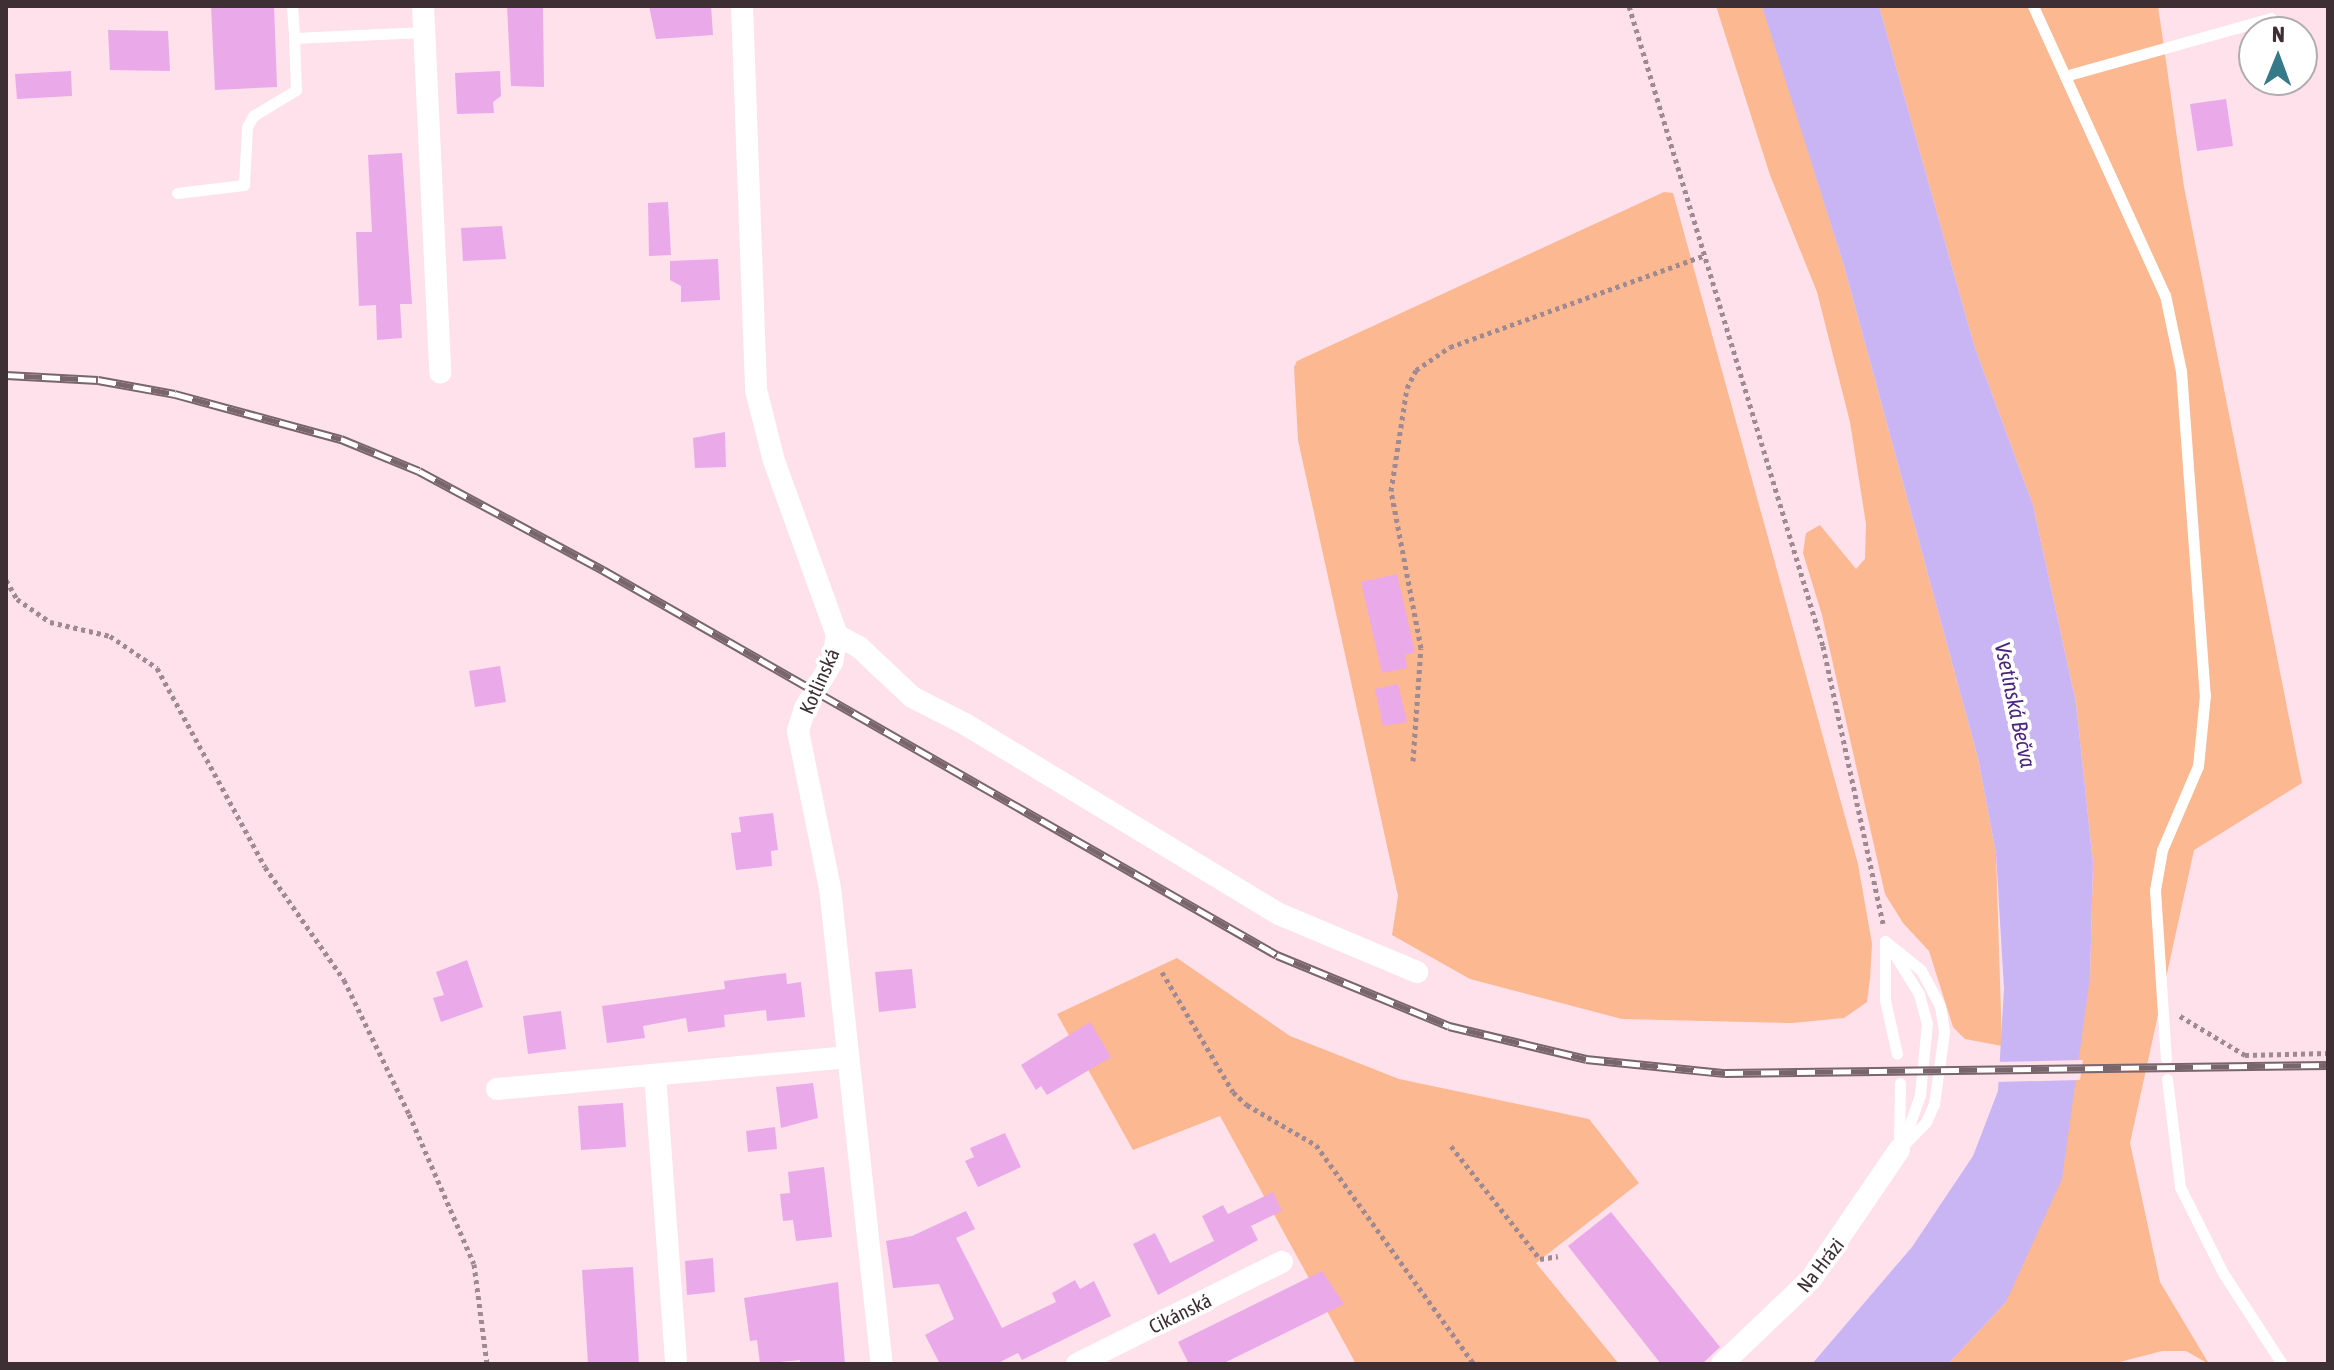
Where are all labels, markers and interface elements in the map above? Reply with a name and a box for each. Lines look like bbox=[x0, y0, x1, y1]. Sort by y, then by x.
north arrow bbox=[2238, 16, 2318, 96]
text: N bbox=[2272, 21, 2285, 47]
water label: Vsetínská Bečva bbox=[1989, 640, 2041, 770]
street label: Kotlinská bbox=[794, 644, 844, 718]
street label: Na Hrázi bbox=[1791, 1233, 1849, 1297]
street label: Cikánská bbox=[1145, 1288, 1215, 1338]

